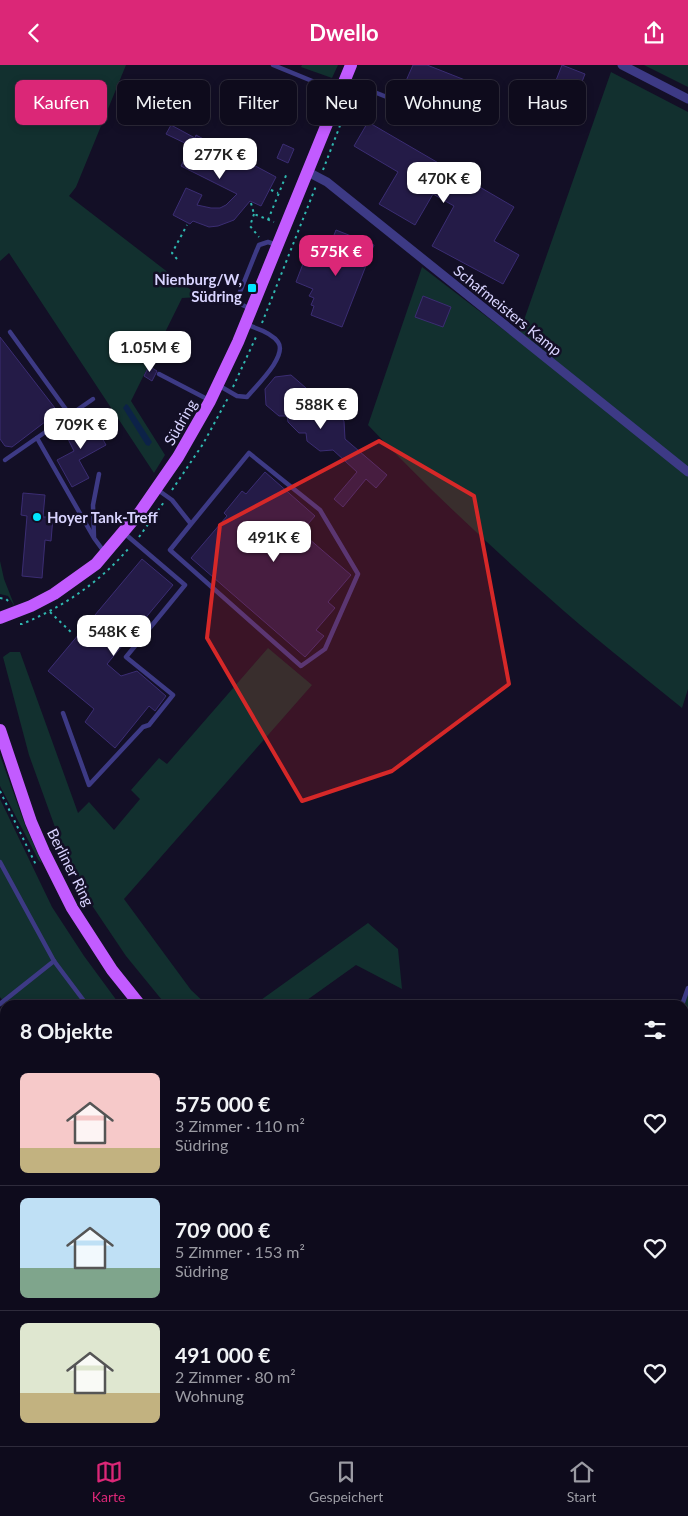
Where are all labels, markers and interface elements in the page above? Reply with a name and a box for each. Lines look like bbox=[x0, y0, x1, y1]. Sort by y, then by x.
icon: back bbox=[20, 19, 48, 47]
text: Dwello bbox=[309, 19, 379, 46]
icon: share bbox=[640, 19, 668, 47]
chip: Kaufen bbox=[15, 80, 107, 125]
chip: Mieten bbox=[117, 80, 210, 125]
chip: Filter bbox=[220, 80, 297, 125]
chip: Neu bbox=[307, 80, 376, 125]
chip: Wohnung bbox=[386, 80, 499, 125]
chip: Haus bbox=[509, 80, 586, 125]
pin: 277K € bbox=[179, 137, 261, 180]
text: 277K € bbox=[194, 144, 246, 163]
pin: 470K € bbox=[403, 161, 485, 204]
text: 470K € bbox=[418, 168, 470, 187]
pin: 575K € bbox=[295, 235, 377, 277]
text: 575K € bbox=[310, 241, 362, 260]
street label: Schafmeisters Kamp bbox=[450, 261, 566, 359]
place label: Nienburg/W, Südring bbox=[154, 270, 242, 305]
marker: Nienburg/W, Südring bbox=[246, 282, 258, 294]
pin: 1.05M € bbox=[104, 331, 196, 373]
text: 1.05M € bbox=[120, 337, 180, 356]
pin: 588K € bbox=[280, 387, 362, 430]
text: 588K € bbox=[295, 394, 347, 413]
street label: Südring bbox=[160, 396, 200, 448]
pin: 709K € bbox=[40, 407, 122, 450]
text: 709K € bbox=[55, 414, 107, 433]
place label: Hoyer Tank-Treff bbox=[47, 508, 158, 526]
marker: Hoyer Tank-Treff bbox=[31, 511, 43, 523]
pin: 491K € bbox=[233, 521, 315, 563]
text: 491K € bbox=[248, 527, 300, 546]
pin: 548K € bbox=[73, 615, 155, 657]
text: 548K € bbox=[88, 621, 140, 640]
street label: Berliner Ring bbox=[44, 825, 98, 909]
icon: filters bbox=[641, 1016, 669, 1044]
text: 8 Objekte bbox=[20, 1018, 113, 1043]
text: 575 000 € bbox=[175, 1091, 270, 1116]
icon: home bbox=[60, 1093, 120, 1153]
icon: heart bbox=[641, 1109, 669, 1137]
text: 3 Zimmer · 110 m² bbox=[175, 1116, 305, 1135]
text: Südring bbox=[175, 1135, 228, 1154]
text: 709 000 € bbox=[175, 1217, 270, 1242]
icon: home bbox=[60, 1218, 120, 1278]
icon: heart bbox=[641, 1234, 669, 1262]
text: 5 Zimmer · 153 m² bbox=[175, 1242, 305, 1261]
text: Südring bbox=[175, 1261, 228, 1280]
text: 491 000 € bbox=[175, 1342, 270, 1367]
icon: home bbox=[60, 1343, 120, 1403]
icon: heart bbox=[641, 1359, 669, 1387]
text: 2 Zimmer · 80 m² bbox=[175, 1367, 296, 1386]
text: Wohnung bbox=[175, 1386, 244, 1405]
tab: Karte bbox=[92, 1458, 125, 1505]
tab: Gespeichert bbox=[309, 1458, 383, 1505]
tab: Start bbox=[567, 1458, 596, 1505]

